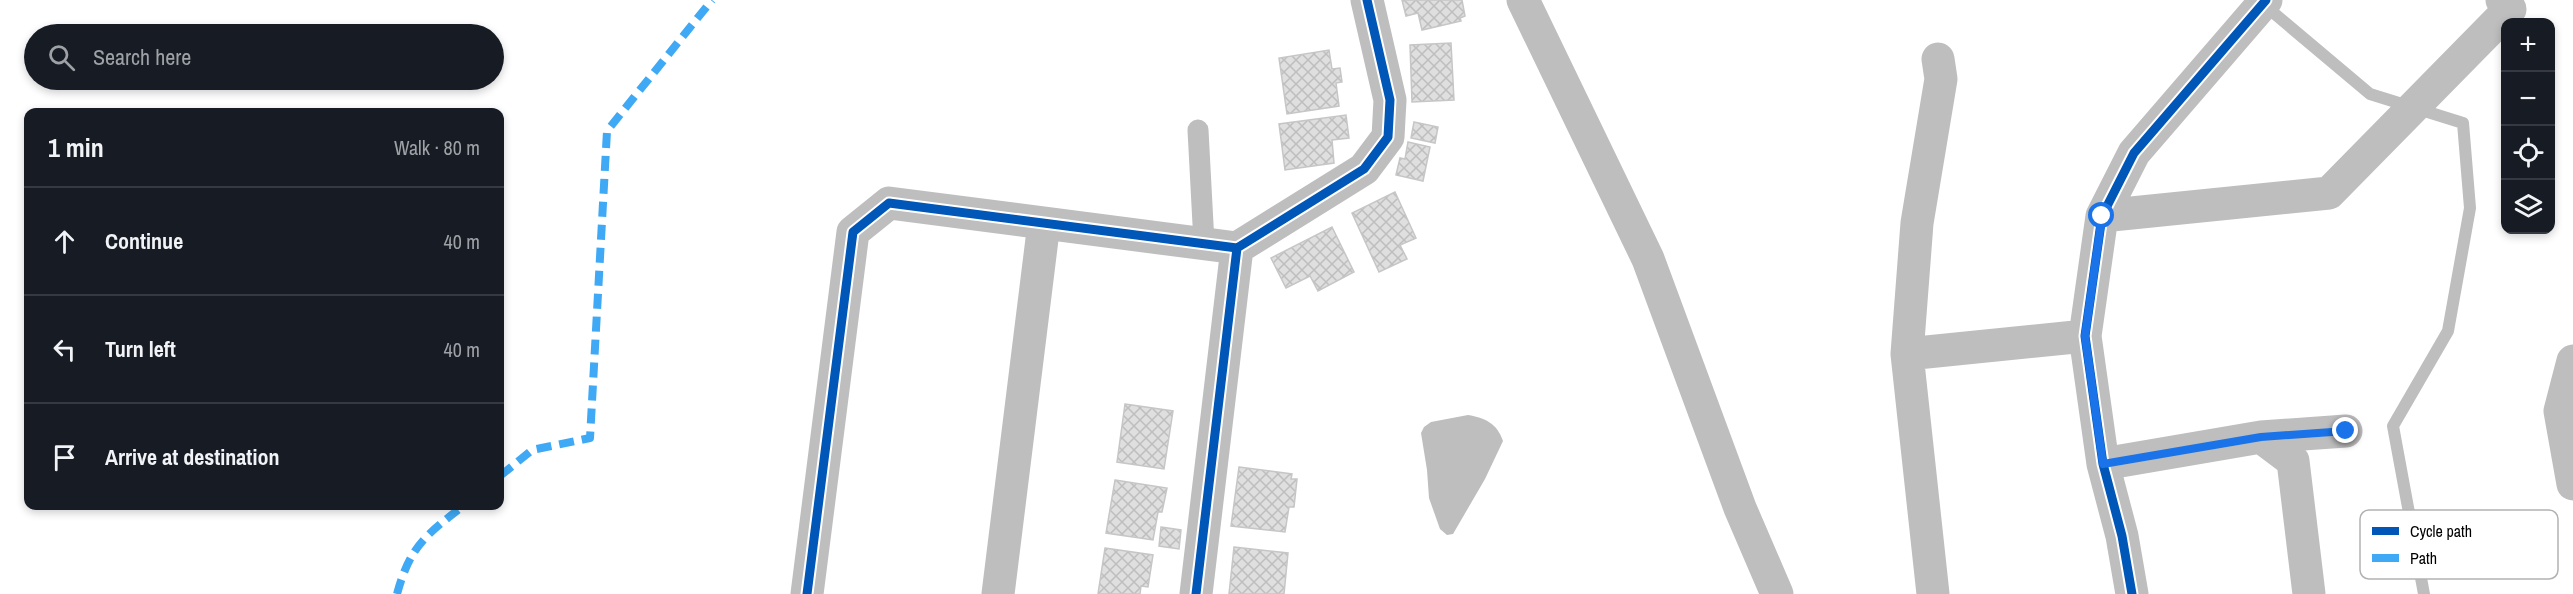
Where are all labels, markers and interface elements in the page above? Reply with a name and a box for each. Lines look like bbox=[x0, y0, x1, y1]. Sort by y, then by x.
map controls bbox=[2501, 18, 2555, 234]
button: + bbox=[2501, 18, 2555, 72]
search box bbox=[24, 24, 504, 90]
icon: search bbox=[45, 41, 78, 74]
text: Search here bbox=[93, 42, 191, 72]
button: − bbox=[2501, 72, 2555, 126]
button: locate bbox=[2501, 126, 2555, 180]
text: 1 min bbox=[48, 130, 104, 165]
text: Walk · 80 m bbox=[394, 134, 480, 161]
button: layers bbox=[2501, 180, 2555, 234]
route start bbox=[2088, 202, 2114, 228]
icon: ahead bbox=[48, 225, 81, 258]
text: Continue bbox=[105, 226, 183, 256]
text: 40 m bbox=[444, 228, 480, 255]
icon: left bbox=[48, 333, 81, 366]
text: Turn left bbox=[105, 334, 176, 364]
text: 40 m bbox=[444, 336, 480, 363]
route end bbox=[2332, 417, 2358, 443]
icon: arrive bbox=[48, 441, 81, 474]
text: Arrive at destination bbox=[105, 442, 279, 472]
legend bbox=[2360, 510, 2558, 579]
text: Cycle path bbox=[2410, 520, 2472, 542]
text: Path bbox=[2410, 547, 2437, 569]

